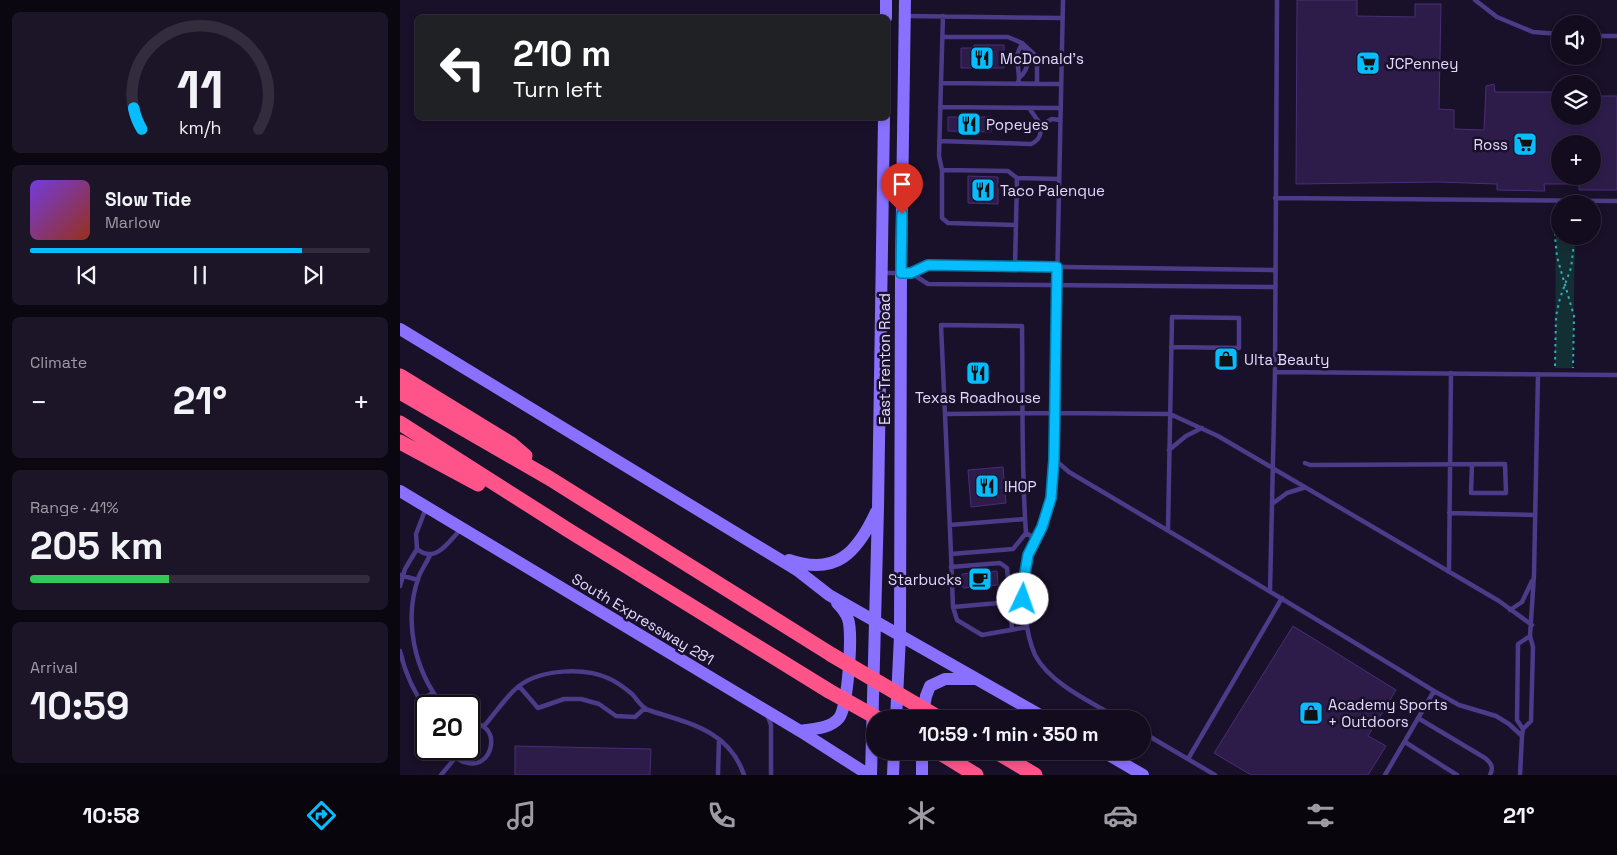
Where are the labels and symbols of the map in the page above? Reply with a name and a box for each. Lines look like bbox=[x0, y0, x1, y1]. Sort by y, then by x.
restaurant icon: McDonald's bbox=[969, 45, 995, 71]
place label: McDonald's bbox=[1000, 49, 1084, 68]
supermarket icon: JCPenney bbox=[1355, 50, 1381, 76]
place label: JCPenney bbox=[1386, 54, 1458, 73]
restaurant icon: Popeyes bbox=[956, 111, 982, 137]
place label: Popeyes bbox=[986, 115, 1049, 134]
supermarket icon: Ross bbox=[1512, 131, 1538, 157]
place label: Ross bbox=[1473, 135, 1508, 154]
pin bbox=[881, 163, 923, 214]
restaurant icon: Taco Palenque bbox=[970, 177, 996, 203]
place label: Taco Palenque bbox=[1000, 181, 1105, 200]
street label: East Trenton Road bbox=[875, 293, 894, 425]
shop icon: Ulta Beauty bbox=[1213, 346, 1239, 372]
place label: Ulta Beauty bbox=[1244, 350, 1330, 369]
restaurant icon: Texas Roadhouse bbox=[965, 360, 991, 386]
place label: Texas Roadhouse bbox=[915, 388, 1041, 407]
restaurant icon: IHOP bbox=[974, 473, 1000, 499]
place label: IHOP bbox=[1004, 477, 1037, 496]
cafe icon: Starbucks bbox=[967, 566, 993, 592]
street label: South Expressway 281 bbox=[568, 569, 718, 669]
place label: Starbucks bbox=[888, 570, 962, 589]
position arrow bbox=[996, 572, 1048, 624]
speed limit sign: 20 bbox=[415, 695, 480, 760]
place label: Academy Sports + Outdoors bbox=[1328, 695, 1448, 731]
shop icon: Academy Sports + Outdoors bbox=[1298, 700, 1324, 726]

